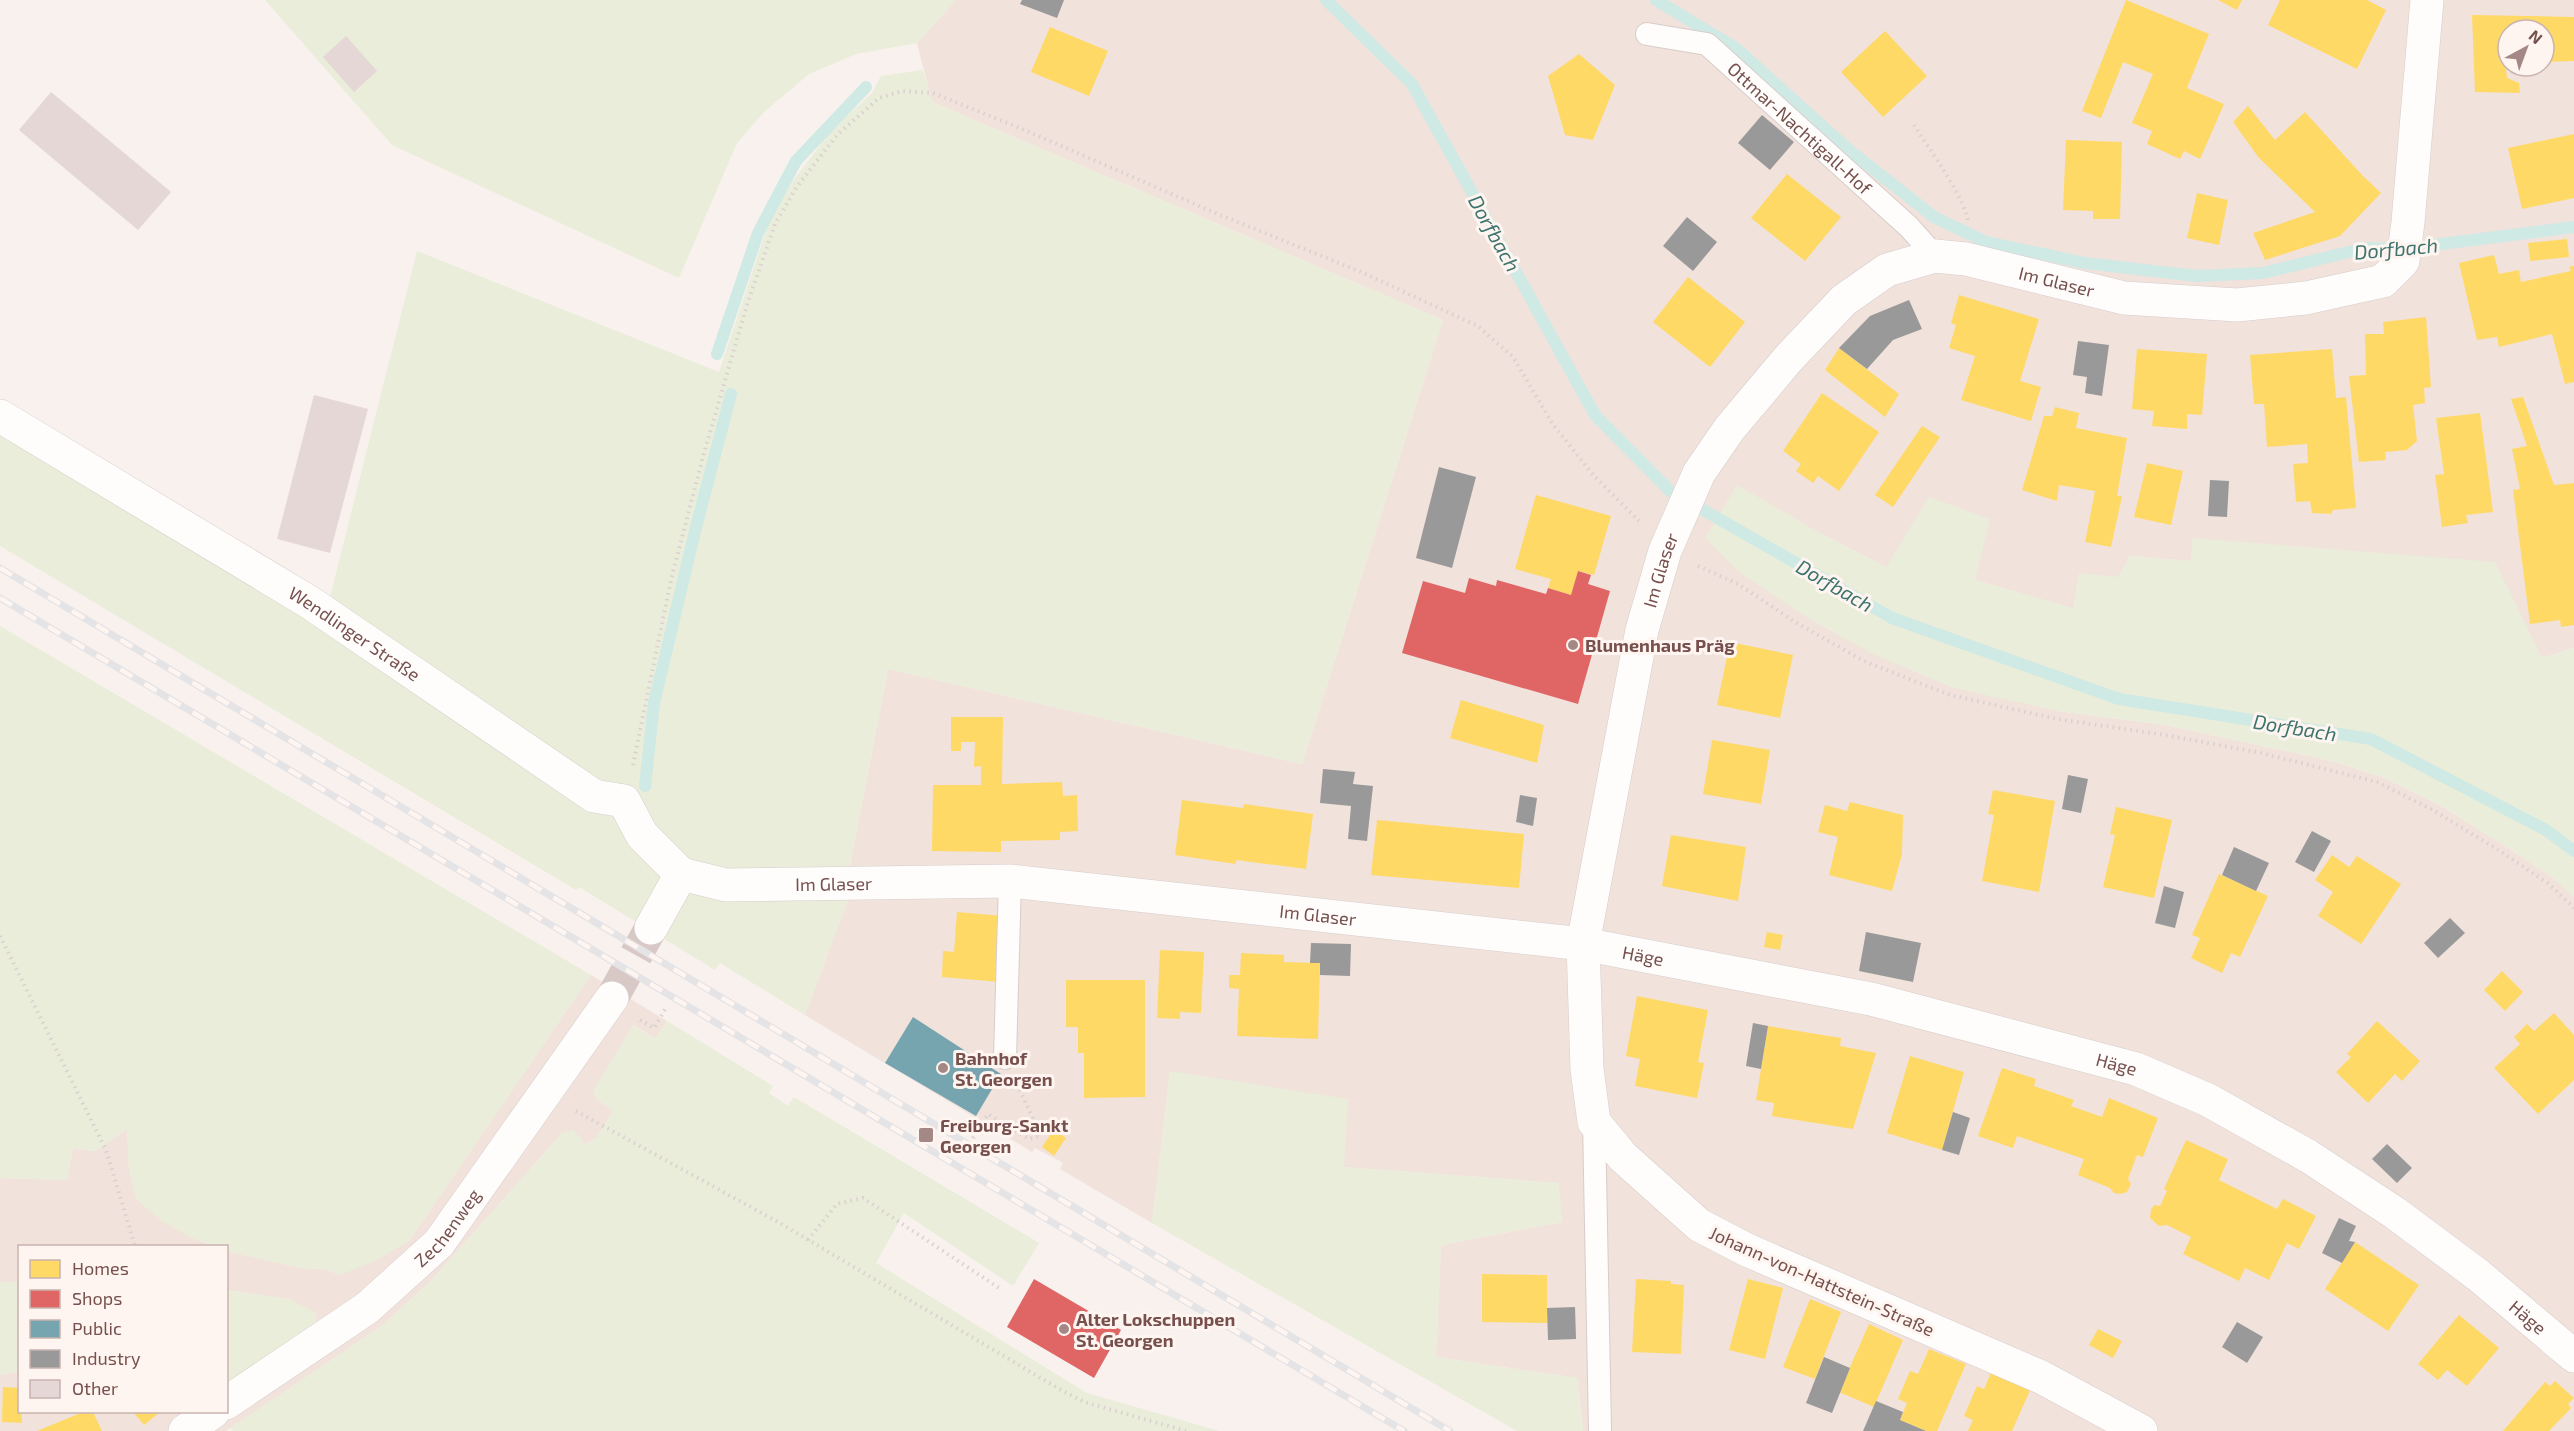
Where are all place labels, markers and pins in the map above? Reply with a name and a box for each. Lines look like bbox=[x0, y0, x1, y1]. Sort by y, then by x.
place label: Blumenhaus Präg bbox=[1585, 634, 1735, 656]
marker: Blumenhaus Präg bbox=[1566, 638, 1580, 652]
place label: Bahnhof St. Georgen bbox=[955, 1047, 1053, 1090]
marker: Bahnhof St. Georgen bbox=[936, 1061, 950, 1075]
place label: Freiburg-Sankt Georgen bbox=[940, 1114, 1069, 1157]
marker: Freiburg-Sankt Georgen bbox=[917, 1126, 935, 1144]
place label: Alter Lokschuppen St. Georgen bbox=[1076, 1308, 1235, 1351]
marker: Alter Lokschuppen St. Georgen bbox=[1057, 1322, 1071, 1336]

